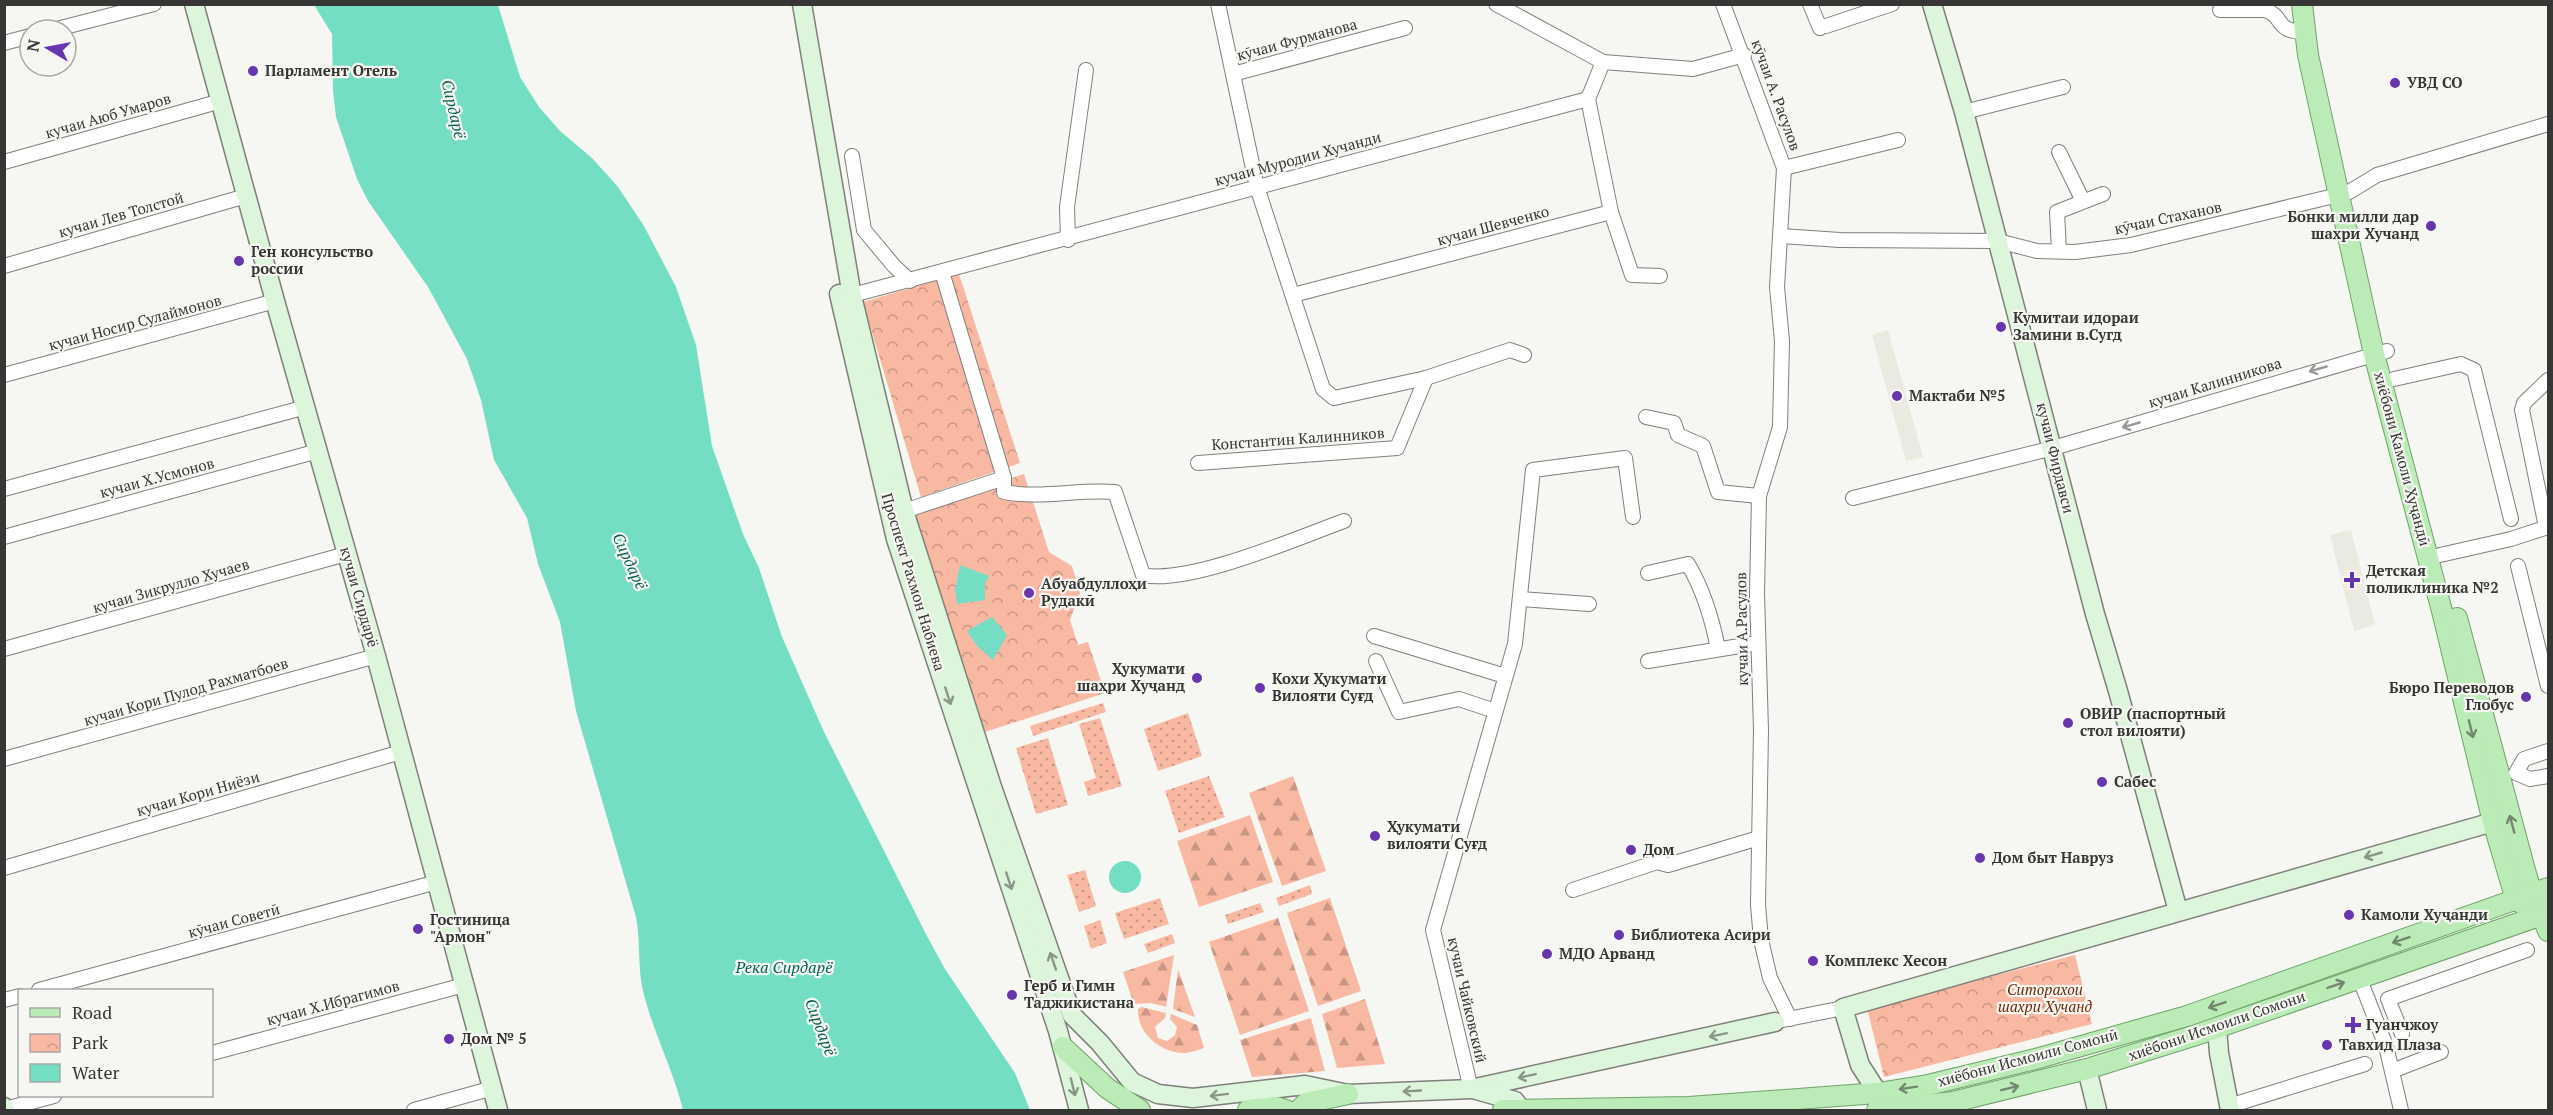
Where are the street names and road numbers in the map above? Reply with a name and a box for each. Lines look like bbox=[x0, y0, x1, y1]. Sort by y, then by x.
street label: кӯчаи Фурманова bbox=[1234, 13, 1360, 65]
street label: кӯчаи А. Расулов bbox=[1748, 36, 1806, 153]
street label: кучаи Аюб Умаров bbox=[43, 88, 173, 143]
street label: кучаи Муродии Хучанди bbox=[1212, 126, 1383, 190]
street label: кучаи Лев Толстой bbox=[56, 187, 186, 241]
street label: кӯчаи Стаханов bbox=[2112, 196, 2223, 238]
street label: кучаи Шевченко bbox=[1434, 200, 1551, 250]
street label: кучаи Носир Сулаймонов bbox=[46, 289, 223, 355]
street label: кучаи Калинникова bbox=[2146, 352, 2284, 412]
street label: хиёбони Камоли Хуҷандӣ bbox=[2370, 369, 2436, 548]
street label: кучаи Фирдавси bbox=[2032, 400, 2079, 515]
street label: Константин Калинников bbox=[1211, 422, 1385, 454]
street label: кучаи Х.Усмонов bbox=[97, 452, 216, 502]
street label: Проспект Рахмон Набиева bbox=[877, 490, 951, 674]
street label: кучаи Сирдарё bbox=[336, 544, 384, 649]
street label: кучаи Зикрулло Хучаев bbox=[90, 553, 251, 617]
street label: кучаи А.Расулов bbox=[1730, 572, 1752, 686]
street label: кучаи Кори Пулод Рахматбоев bbox=[81, 652, 290, 730]
street label: кучаи Кори Ниёзи bbox=[134, 766, 262, 820]
street label: кӯчаи Советӣ bbox=[186, 898, 282, 942]
street label: кучаи Чайковский bbox=[1444, 935, 1492, 1065]
street label: кучаи Х.Ибрагимов bbox=[264, 975, 401, 1029]
street label: хиёбони Исмоили Сомони bbox=[2126, 985, 2308, 1065]
street label: хиёбони Исмоили Сомонӣ bbox=[1935, 1023, 2120, 1091]

